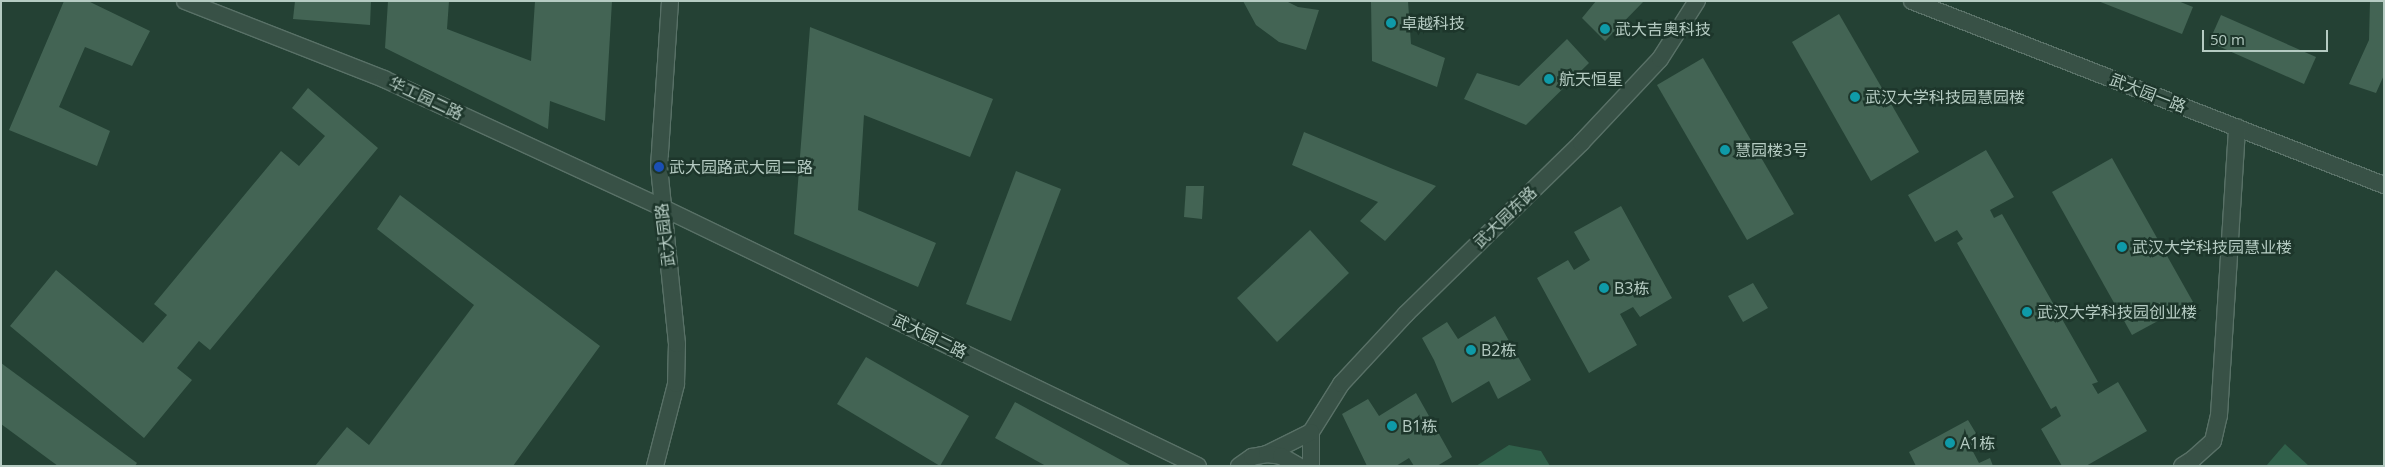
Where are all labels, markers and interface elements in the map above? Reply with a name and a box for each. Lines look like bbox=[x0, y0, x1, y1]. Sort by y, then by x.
place label: 卓越科技 bbox=[1401, 13, 1465, 33]
marker: 卓越科技 bbox=[1385, 17, 1397, 29]
place label: 武大吉奥科技 bbox=[1615, 19, 1711, 39]
scale bar bbox=[2205, 20, 2331, 52]
marker: 武大吉奥科技 bbox=[1599, 23, 1611, 35]
text: 50 m bbox=[2210, 29, 2245, 49]
place label: 航天恒星 bbox=[1559, 69, 1623, 89]
street label: 武大园一路 bbox=[2107, 70, 2189, 116]
street label: 华工园二路 bbox=[386, 72, 466, 124]
marker: 航天恒星 bbox=[1543, 73, 1555, 85]
place label: 武汉大学科技园慧园楼 bbox=[1865, 87, 2025, 107]
marker: 武汉大学科技园慧园楼 bbox=[1849, 91, 1861, 103]
place label: 慧园楼3号 bbox=[1735, 140, 1808, 160]
marker: 慧园楼3号 bbox=[1719, 144, 1731, 156]
place label: 武大园路武大园二路 bbox=[669, 157, 813, 177]
marker: 武大园路武大园二路 bbox=[653, 161, 665, 173]
street label: 武大园东路 bbox=[1470, 182, 1540, 252]
street label: 武大园路 bbox=[652, 202, 678, 268]
place label: 武汉大学科技园慧业楼 bbox=[2132, 237, 2292, 257]
marker: 武汉大学科技园慧业楼 bbox=[2116, 241, 2128, 253]
place label: B3栋 bbox=[1614, 278, 1649, 298]
marker: B3栋 bbox=[1598, 282, 1610, 294]
place label: 武汉大学科技园创业楼 bbox=[2037, 302, 2197, 322]
marker: 武汉大学科技园创业楼 bbox=[2021, 306, 2033, 318]
street label: 武大园二路 bbox=[890, 310, 970, 362]
place label: B2栋 bbox=[1481, 340, 1516, 360]
marker: B2栋 bbox=[1465, 344, 1477, 356]
place label: B1栋 bbox=[1402, 416, 1437, 436]
marker: B1栋 bbox=[1386, 420, 1398, 432]
place label: A1栋 bbox=[1960, 433, 1995, 453]
marker: A1栋 bbox=[1944, 437, 1956, 449]

